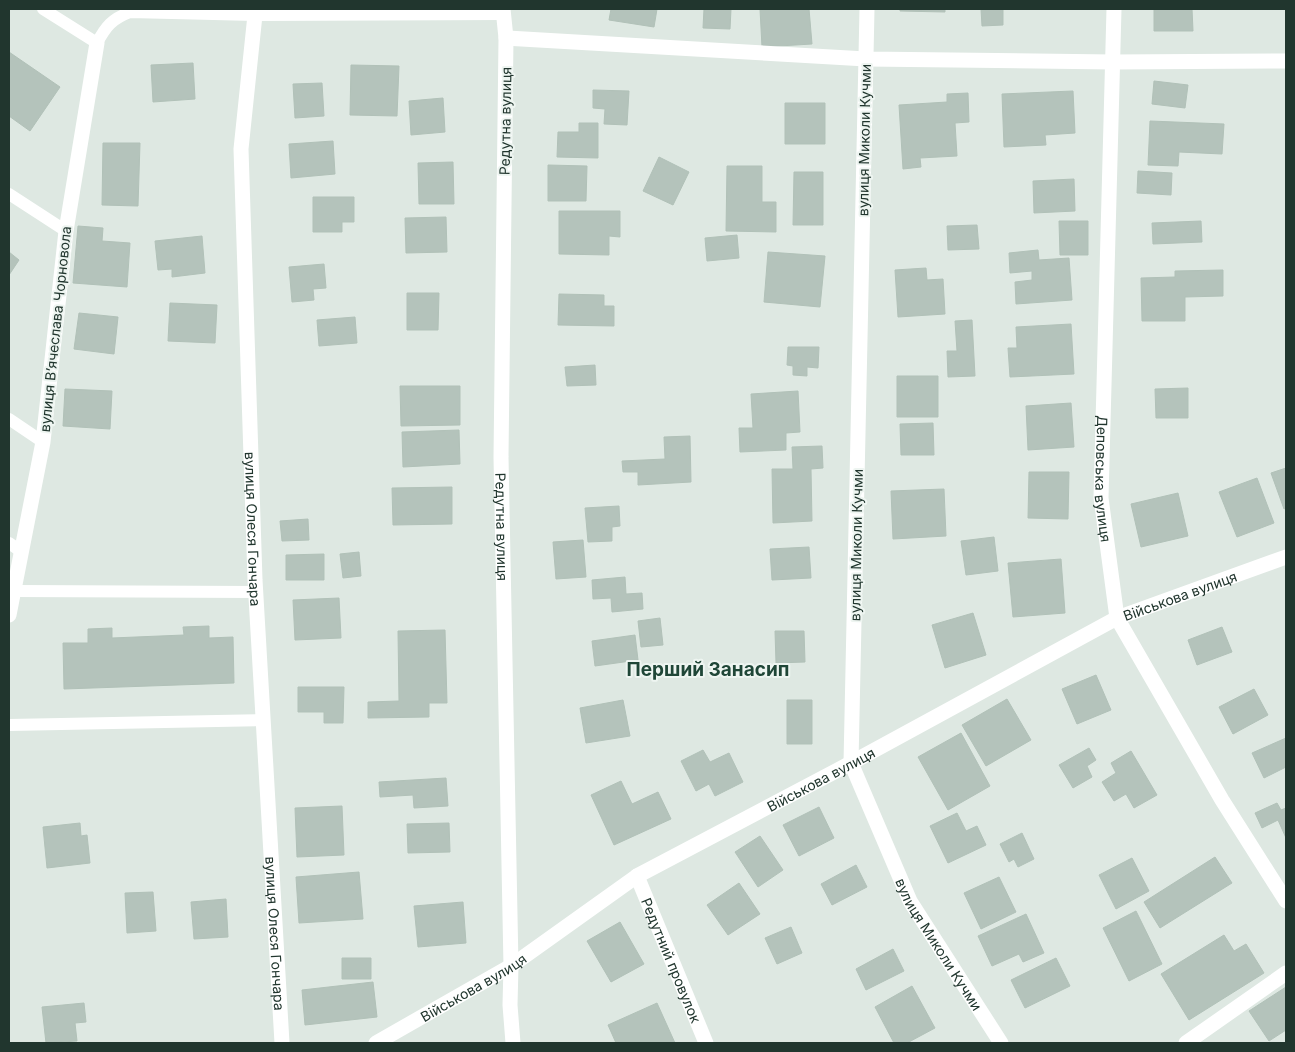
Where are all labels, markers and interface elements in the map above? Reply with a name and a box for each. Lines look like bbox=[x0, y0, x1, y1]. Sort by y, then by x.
street label: вулиця Миколи Кучми bbox=[854, 64, 874, 216]
street label: Редутна вулиця bbox=[496, 67, 514, 175]
street label: вулиця Вʼячеслава Чорновола bbox=[36, 225, 74, 433]
street label: Деповська вулиця bbox=[1092, 415, 1115, 543]
street label: вулиця Олеся Гончара bbox=[242, 452, 265, 607]
street label: вулиця Миколи Кучми bbox=[846, 469, 866, 621]
street label: Редутна вулиця bbox=[493, 472, 512, 581]
street label: Військова вулиця bbox=[1121, 567, 1239, 624]
district label: Перший Занасип bbox=[627, 658, 789, 681]
street label: Військова вулиця bbox=[764, 743, 878, 814]
street label: вулиця Олеся Гончара bbox=[263, 856, 289, 1011]
street label: вулиця Миколи Кучми bbox=[893, 875, 986, 1013]
street label: Редутний провулок bbox=[638, 895, 705, 1026]
street label: Військова вулиця bbox=[417, 950, 529, 1025]

